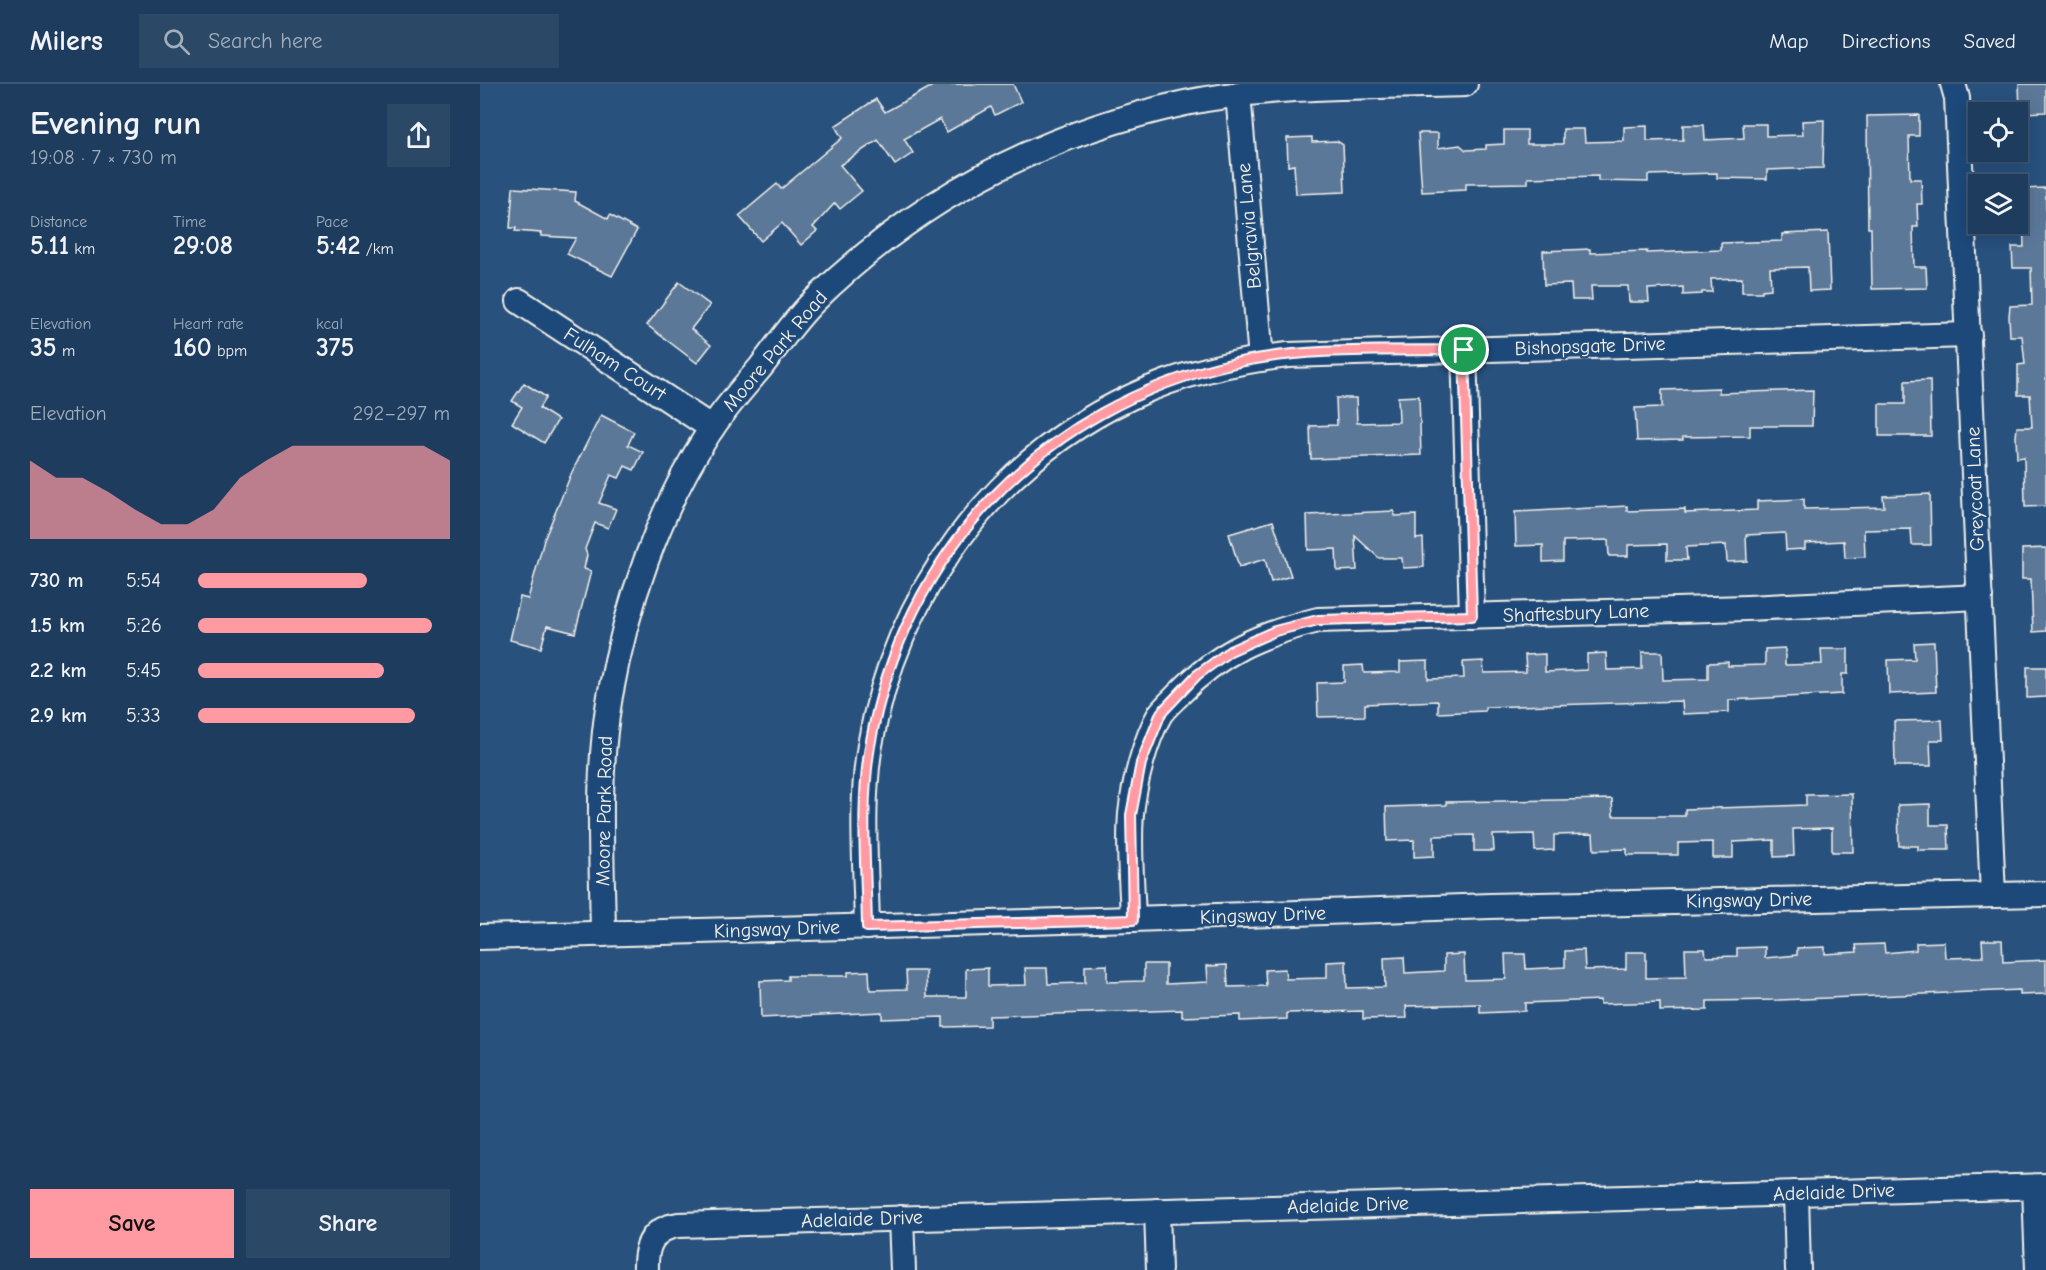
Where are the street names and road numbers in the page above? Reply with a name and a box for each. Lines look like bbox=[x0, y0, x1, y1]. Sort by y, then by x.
street label: Belgravia Lane bbox=[1232, 162, 1266, 290]
street label: Moore Park Road bbox=[718, 286, 832, 416]
street label: Fulham Court bbox=[560, 322, 671, 406]
street label: Bishopsgate Drive bbox=[1514, 332, 1666, 360]
street label: Greycoat Lane bbox=[1961, 426, 1989, 552]
street label: Shaftesbury Lane bbox=[1502, 599, 1650, 627]
street label: Moore Park Road bbox=[591, 736, 617, 886]
street label: Kingsway Drive bbox=[1686, 887, 1812, 913]
street label: Kingsway Drive bbox=[1199, 901, 1327, 929]
street label: Kingsway Drive bbox=[713, 915, 841, 943]
street label: Adelaide Drive bbox=[1773, 1178, 1895, 1206]
street label: Adelaide Drive bbox=[1287, 1191, 1409, 1219]
street label: Adelaide Drive bbox=[801, 1205, 923, 1233]

